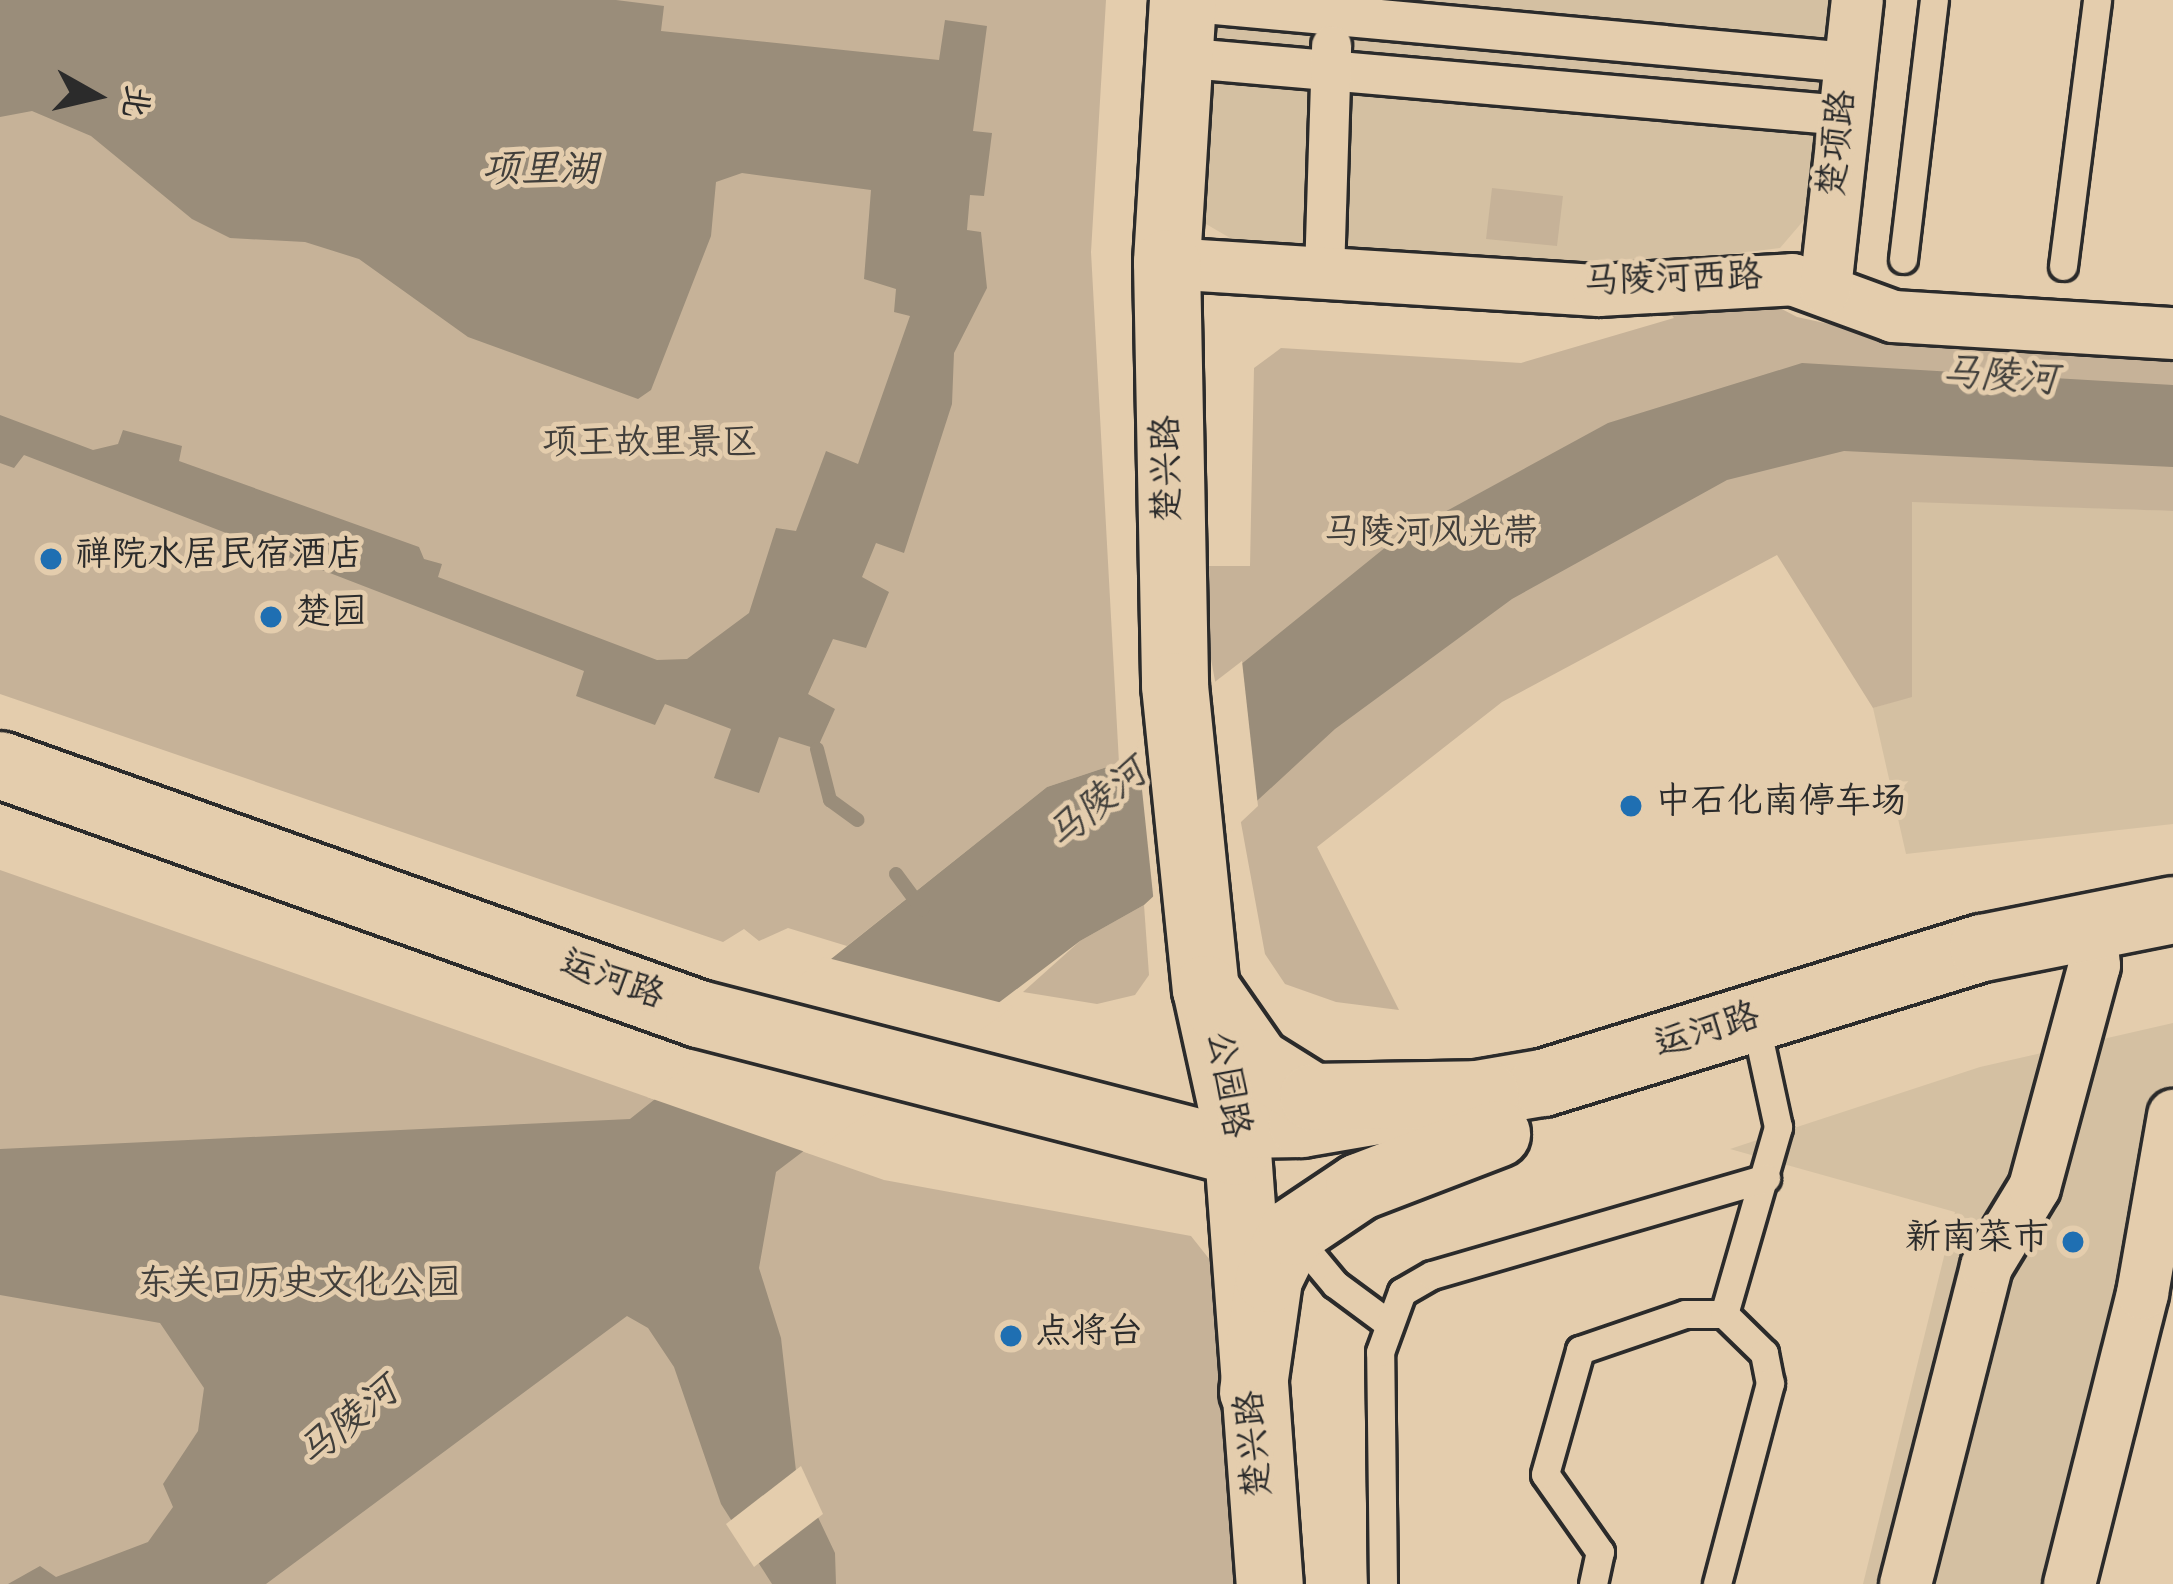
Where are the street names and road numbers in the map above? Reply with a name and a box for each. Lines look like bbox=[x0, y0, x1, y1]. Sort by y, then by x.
street label: 楚项路 bbox=[1814, 88, 1868, 200]
street label: 马陵河西路 bbox=[1582, 258, 1764, 308]
street label: 楚兴路 bbox=[1148, 415, 1194, 523]
street label: 运河路 bbox=[553, 944, 669, 1022]
street label: 运河路 bbox=[1650, 998, 1766, 1070]
street label: 公园路 bbox=[1193, 1028, 1255, 1142]
street label: 楚兴路 bbox=[1232, 1388, 1284, 1500]

